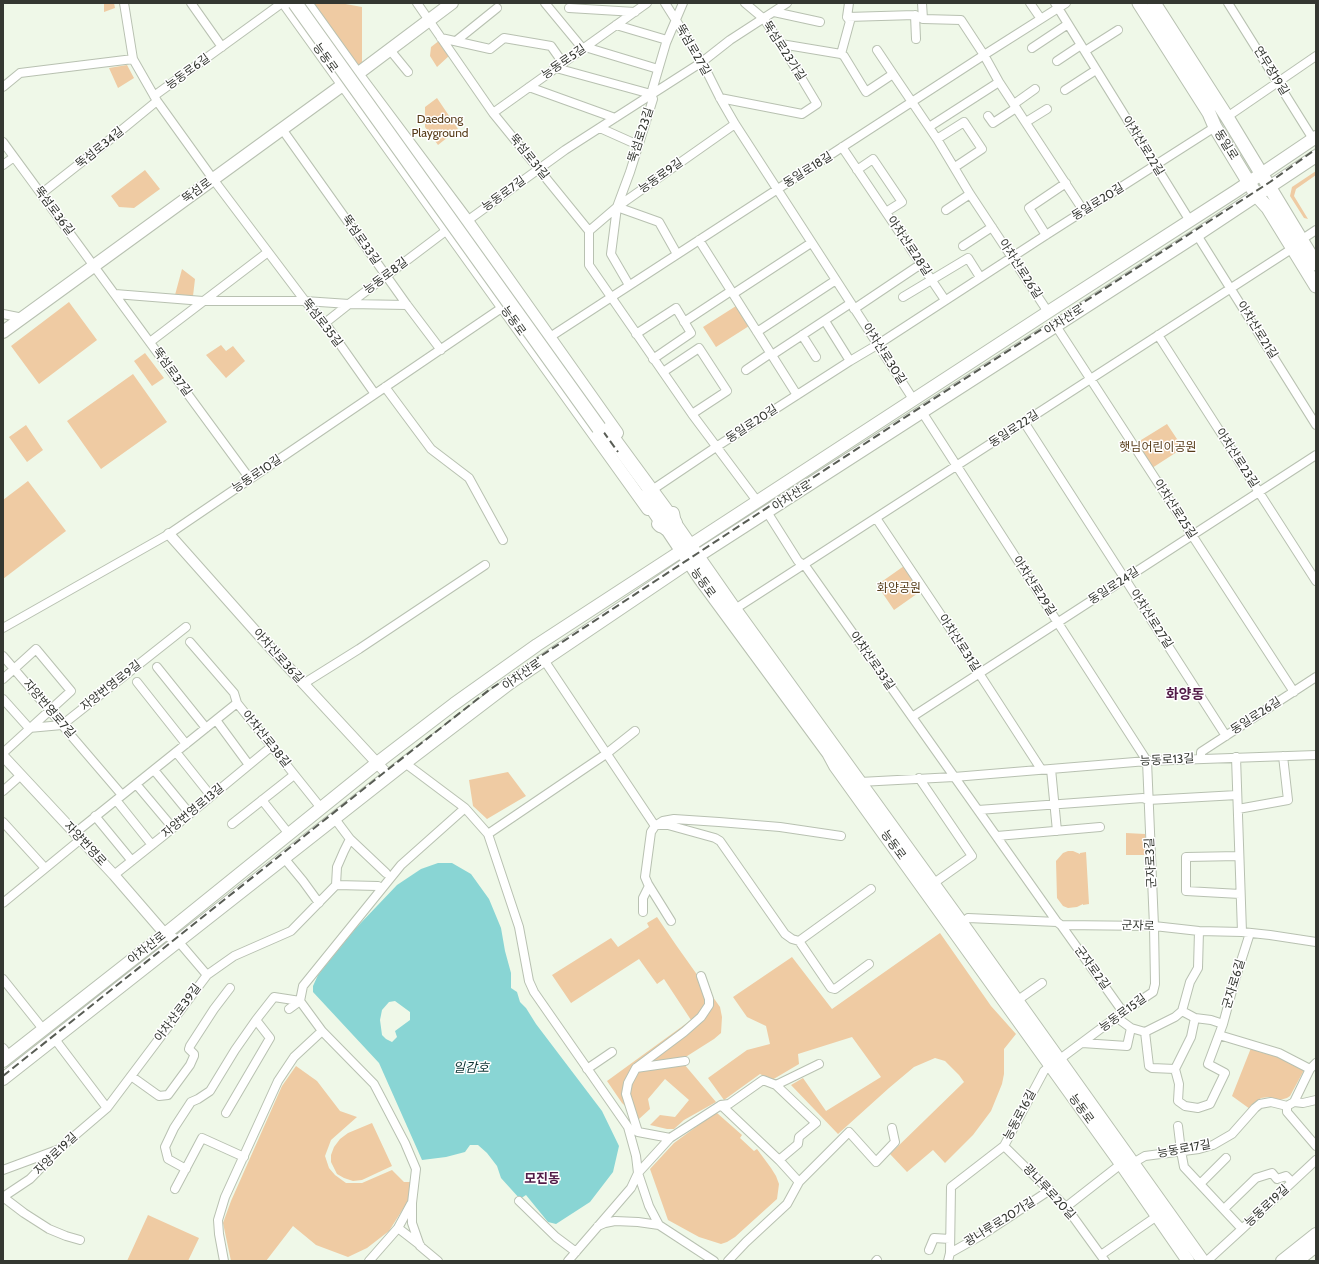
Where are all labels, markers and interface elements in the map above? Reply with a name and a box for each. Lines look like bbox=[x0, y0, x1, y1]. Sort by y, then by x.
street label: 뚝섬로23가길 bbox=[759, 19, 809, 83]
street label: 뚝섬로27길 bbox=[673, 22, 713, 78]
street label: 능동로 bbox=[309, 40, 341, 76]
street label: 능동로5길 bbox=[539, 42, 589, 82]
street label: 연무장19길 bbox=[1250, 44, 1292, 98]
street label: 능동로6길 bbox=[163, 51, 213, 93]
street label: 뚝섬로23길 bbox=[625, 106, 657, 164]
park label: Daedong Playground bbox=[411, 112, 469, 140]
street label: 아차산로22길 bbox=[1119, 113, 1167, 179]
street label: 뚝섬로34길 bbox=[73, 124, 127, 172]
street label: 동일로 bbox=[1211, 127, 1241, 163]
street label: 뚝섬로31길 bbox=[506, 131, 552, 183]
street label: 동일로18길 bbox=[781, 149, 835, 191]
street label: 능동로9길 bbox=[636, 155, 686, 197]
street label: 능동로7길 bbox=[479, 173, 529, 215]
street label: 뚝섬로 bbox=[179, 175, 215, 207]
street label: 동일로20길 bbox=[1069, 180, 1127, 224]
street label: 뚝섬로36길 bbox=[31, 184, 77, 238]
street label: 뚝섬로33길 bbox=[339, 212, 383, 268]
street label: 아차산로28길 bbox=[884, 213, 934, 279]
street label: 아차산로26길 bbox=[995, 236, 1045, 302]
street label: 능동로8길 bbox=[361, 255, 411, 297]
street label: 뚝섬로35길 bbox=[299, 296, 345, 350]
street label: 아차산로21길 bbox=[1234, 298, 1280, 362]
street label: 아차산로 bbox=[1042, 302, 1086, 338]
street label: 능동로 bbox=[497, 303, 529, 339]
street label: 아차산로30길 bbox=[859, 321, 909, 387]
street label: 뚝섬로37길 bbox=[150, 345, 194, 399]
street label: 동일로20길 bbox=[723, 402, 781, 446]
street label: 동일로22길 bbox=[986, 408, 1042, 450]
street label: 아차산로23길 bbox=[1212, 426, 1262, 490]
park label: 햇님어린이공원 bbox=[1119, 440, 1197, 454]
street label: 능동로10길 bbox=[230, 452, 284, 496]
street label: 아차산로25길 bbox=[1150, 477, 1200, 541]
street label: 아차산로 bbox=[770, 478, 814, 514]
street label: 아차산로29길 bbox=[1009, 553, 1059, 619]
street label: 동일로24길 bbox=[1086, 564, 1142, 608]
street label: 능동로 bbox=[688, 565, 718, 601]
park label: 화양공원 bbox=[877, 581, 921, 595]
street label: 아차산로27길 bbox=[1127, 587, 1175, 651]
street label: 아차산로31길 bbox=[935, 612, 983, 674]
street label: 아차산로36길 bbox=[250, 626, 306, 686]
street label: 아차산로33길 bbox=[847, 629, 897, 693]
street label: 아차산로 bbox=[500, 656, 544, 694]
street label: 자양번영로9길 bbox=[78, 658, 144, 714]
street label: 자양번영로7길 bbox=[20, 677, 78, 741]
district label: 화양동 bbox=[1166, 687, 1204, 703]
street label: 동일로26길 bbox=[1228, 694, 1284, 738]
street label: 아차산로38길 bbox=[239, 708, 293, 770]
street label: 능동로13길 bbox=[1139, 751, 1195, 769]
street label: 자양번영로13길 bbox=[159, 781, 227, 841]
street label: 자양번영로 bbox=[61, 819, 109, 869]
street label: 능동로 bbox=[877, 827, 909, 863]
street label: 군자로3길 bbox=[1142, 837, 1160, 889]
street label: 군자로 bbox=[1121, 918, 1155, 934]
street label: 아차산로 bbox=[125, 929, 169, 967]
street label: 군자로2길 bbox=[1071, 943, 1113, 993]
street label: 군자로6길 bbox=[1220, 958, 1248, 1010]
street label: 아차산로39길 bbox=[152, 981, 204, 1045]
street label: 능동로15길 bbox=[1097, 991, 1149, 1035]
water label: 일감호 bbox=[453, 1060, 489, 1076]
street label: 능동로16길 bbox=[1001, 1087, 1039, 1143]
street label: 능동로 bbox=[1065, 1091, 1097, 1127]
street label: 자양로19길 bbox=[31, 1130, 81, 1178]
street label: 능동로17길 bbox=[1156, 1137, 1212, 1161]
street label: 광나루로20길 bbox=[1020, 1162, 1078, 1222]
district label: 모진동 bbox=[524, 1171, 560, 1187]
street label: 능동로19길 bbox=[1242, 1182, 1292, 1230]
street label: 광나루로20가길 bbox=[962, 1194, 1038, 1250]

